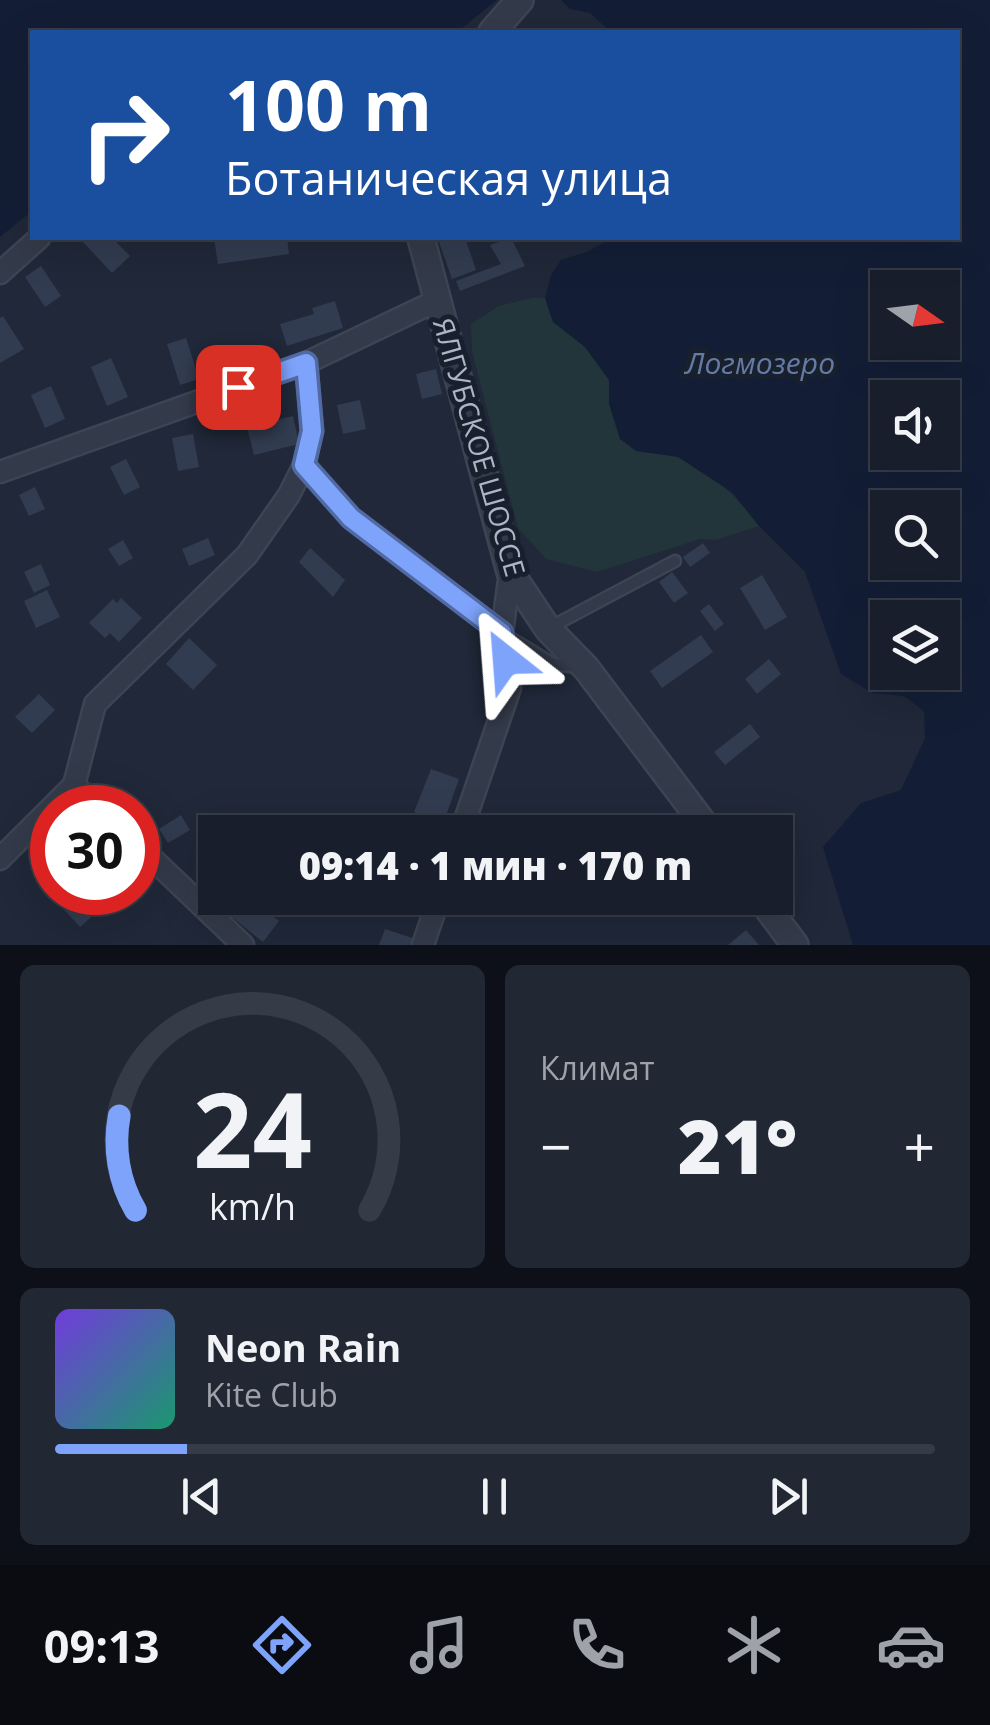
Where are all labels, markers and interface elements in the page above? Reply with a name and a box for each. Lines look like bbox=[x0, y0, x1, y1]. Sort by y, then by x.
text: 100 m bbox=[225, 56, 432, 152]
icon: right bbox=[60, 70, 190, 200]
text: Ботаническая улица bbox=[225, 147, 672, 208]
north arrow bbox=[870, 270, 960, 360]
map controls bbox=[870, 270, 960, 690]
street label: ЯЛГУБСКОЕ ШОССЕ bbox=[425, 313, 535, 581]
water label: Логмозеро bbox=[684, 342, 835, 383]
pin bbox=[196, 345, 281, 430]
icon: arrive bbox=[211, 360, 266, 415]
button: sound bbox=[870, 380, 960, 470]
button: search bbox=[870, 490, 960, 580]
button: layers bbox=[870, 600, 960, 690]
position arrow bbox=[454, 608, 558, 712]
speed limit sign: 30 bbox=[30, 785, 160, 915]
text: 09:14 · 1 мин · 170 m bbox=[299, 839, 692, 891]
text: Климат bbox=[540, 1046, 654, 1089]
text: 24 bbox=[193, 1057, 312, 1198]
text: 21° bbox=[678, 1094, 797, 1196]
text: − bbox=[540, 1108, 571, 1183]
text: + bbox=[904, 1108, 935, 1183]
text: km/h bbox=[209, 1182, 296, 1230]
text: Neon Rain bbox=[205, 1321, 401, 1373]
text: Kite Club bbox=[205, 1373, 338, 1416]
icon: previous bbox=[174, 1469, 229, 1524]
icon: pause bbox=[467, 1469, 522, 1524]
icon: next bbox=[761, 1469, 816, 1524]
icon: directions bbox=[247, 1610, 317, 1680]
icon: music bbox=[404, 1610, 474, 1680]
icon: phone bbox=[562, 1610, 632, 1680]
icon: climate bbox=[719, 1610, 789, 1680]
icon: car bbox=[876, 1610, 946, 1680]
text: 09:13 bbox=[44, 1615, 159, 1676]

